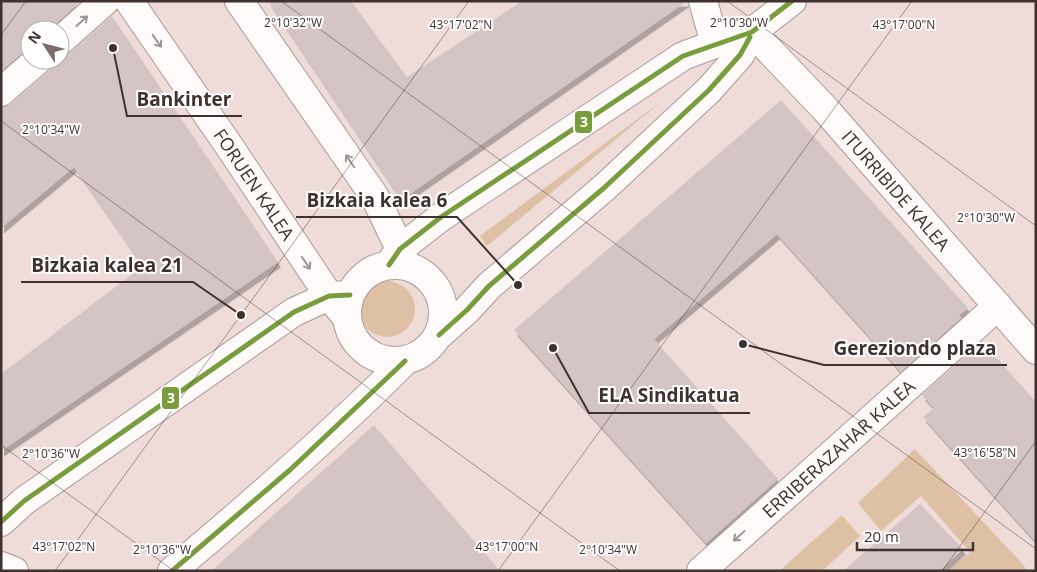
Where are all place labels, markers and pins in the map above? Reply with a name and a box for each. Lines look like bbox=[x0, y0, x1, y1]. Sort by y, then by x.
callout: Bankinter bbox=[127, 82, 242, 116]
callout: Bizkaia kalea 6 bbox=[296, 183, 457, 217]
callout: Bizkaia kalea 21 bbox=[21, 248, 193, 282]
callout: Gereziondo plaza bbox=[824, 331, 1007, 365]
callout: ELA Sindikatua bbox=[589, 379, 750, 413]

